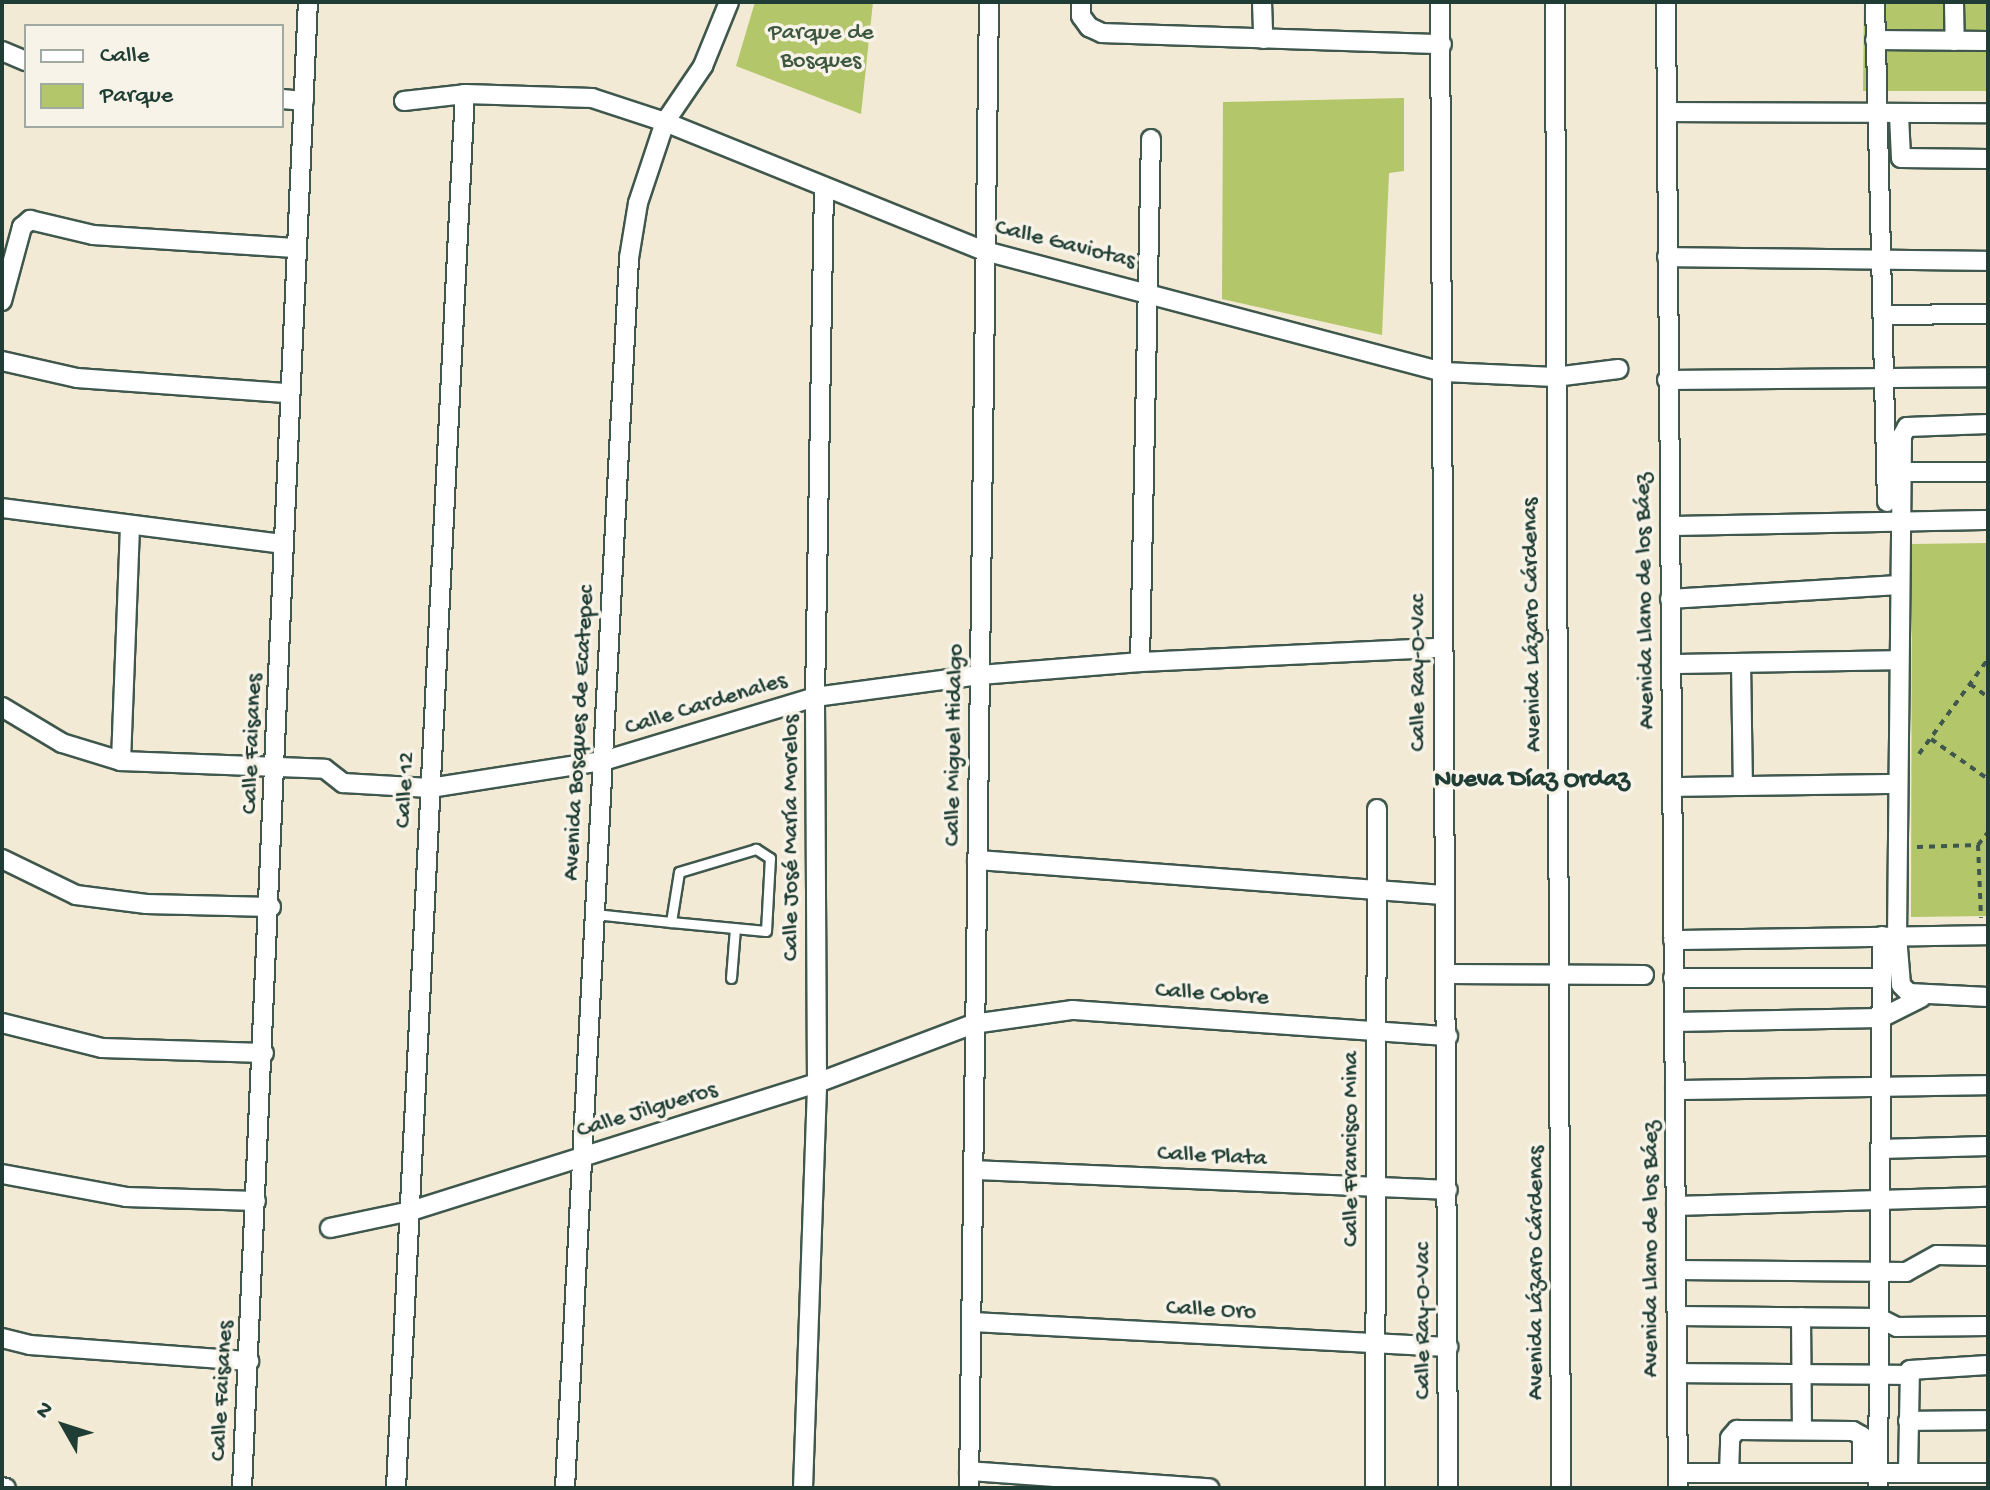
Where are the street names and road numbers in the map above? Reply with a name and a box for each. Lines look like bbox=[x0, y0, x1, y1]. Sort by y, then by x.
street label: Calle Gaviotas bbox=[992, 214, 1138, 276]
street label: Avenida Llano de los Báez bbox=[1629, 472, 1663, 730]
street label: Avenida Lázaro Cárdenas bbox=[1516, 498, 1550, 752]
street label: Avenida Bosques de Ecatepec bbox=[558, 584, 602, 882]
street label: Calle Ray-O-Vac bbox=[1405, 594, 1433, 752]
street label: Calle Miguel Hidalgo bbox=[939, 643, 971, 847]
street label: Calle Cardenales bbox=[622, 667, 790, 743]
street label: Calle Faisanes bbox=[236, 673, 270, 815]
street label: Calle José María Morelos bbox=[778, 715, 806, 961]
street label: Calle 12 bbox=[390, 751, 422, 829]
street label: Calle Cobre bbox=[1154, 977, 1270, 1013]
street label: Calle Francisco Mina bbox=[1338, 1051, 1366, 1247]
street label: Calle Jilgueros bbox=[573, 1076, 721, 1146]
street label: Avenida Llano de los Báez bbox=[1638, 1121, 1666, 1377]
street label: Calle Plata bbox=[1156, 1140, 1268, 1174]
street label: Avenida Lázaro Cárdenas bbox=[1523, 1146, 1551, 1400]
street label: Calle Ray-O-Vac bbox=[1410, 1242, 1438, 1400]
street label: Calle Oro bbox=[1165, 1294, 1257, 1328]
street label: Calle Faisanes bbox=[205, 1320, 241, 1462]

